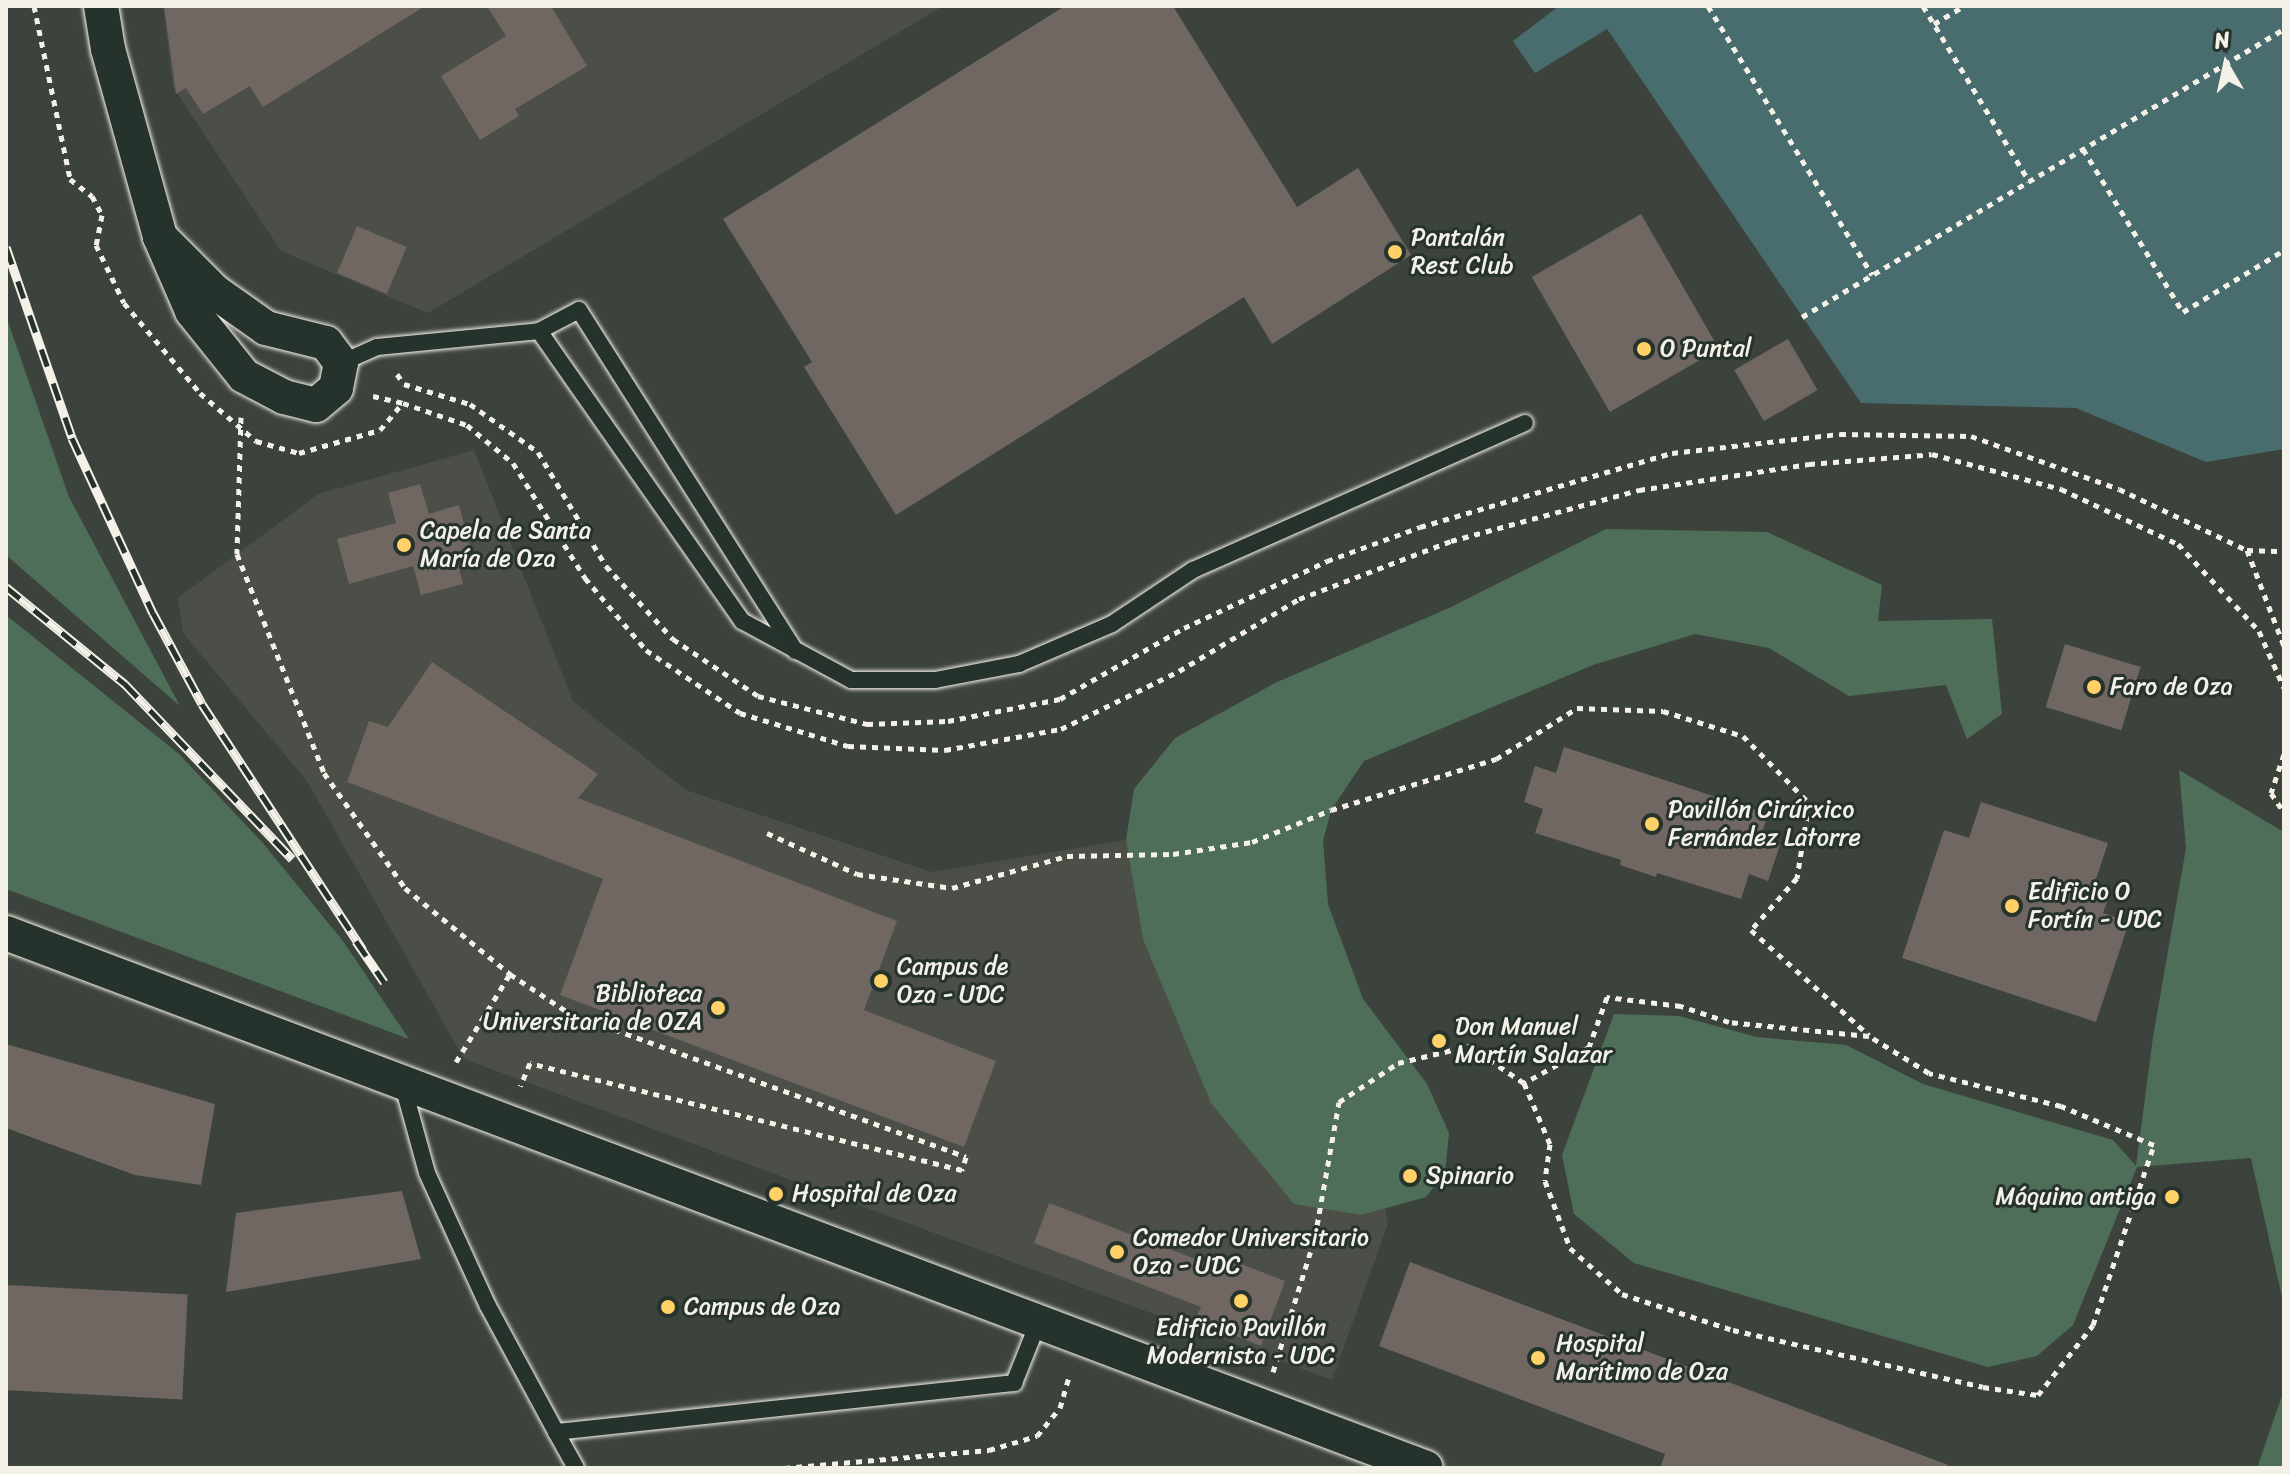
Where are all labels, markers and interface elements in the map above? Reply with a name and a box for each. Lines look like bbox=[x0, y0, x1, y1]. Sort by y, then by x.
text: N bbox=[2212, 19, 2233, 60]
north arrow bbox=[2186, 24, 2266, 104]
place label: Pantalán Rest Club bbox=[1411, 224, 1513, 280]
marker: Pantalán Rest Club bbox=[1386, 243, 1404, 261]
place label: O Puntal bbox=[1660, 335, 1752, 363]
marker: O Puntal bbox=[1635, 340, 1653, 358]
place label: Capela de Santa María de Oza bbox=[420, 517, 591, 573]
marker: Capela de Santa María de Oza bbox=[395, 536, 413, 554]
place label: Faro de Oza bbox=[2110, 673, 2234, 701]
marker: Faro de Oza bbox=[2085, 678, 2103, 696]
place label: Pavillón Cirúrxico Fernández Latorre bbox=[1668, 796, 1861, 852]
marker: Pavillón Cirúrxico Fernández Latorre bbox=[1643, 815, 1661, 833]
place label: Edificio O Fortín - UDC bbox=[2028, 878, 2162, 934]
marker: Edificio O Fortín - UDC bbox=[2003, 897, 2021, 915]
place label: Campus de Oza - UDC bbox=[897, 953, 1009, 1009]
marker: Campus de Oza - UDC bbox=[872, 972, 890, 990]
place label: Biblioteca Universitaria de OZA bbox=[483, 980, 702, 1036]
marker: Biblioteca Universitaria de OZA bbox=[709, 999, 727, 1017]
place label: Don Manuel Martín Salazar bbox=[1455, 1013, 1612, 1069]
marker: Don Manuel Martín Salazar bbox=[1430, 1032, 1448, 1050]
place label: Spinario bbox=[1426, 1162, 1514, 1190]
marker: Spinario bbox=[1401, 1167, 1419, 1185]
place label: Hospital de Oza bbox=[792, 1180, 957, 1208]
place label: Máquina antiga bbox=[1996, 1183, 2156, 1211]
marker: Hospital de Oza bbox=[767, 1185, 785, 1203]
marker: Máquina antiga bbox=[2163, 1188, 2181, 1206]
place label: Comedor Universitario Oza - UDC bbox=[1133, 1224, 1369, 1280]
marker: Comedor Universitario Oza - UDC bbox=[1108, 1243, 1126, 1261]
marker: Edificio Pavillón Modernista - UDC bbox=[1232, 1292, 1250, 1310]
place label: Campus de Oza bbox=[684, 1293, 841, 1321]
marker: Campus de Oza bbox=[659, 1298, 677, 1316]
place label: Edificio Pavillón Modernista - UDC bbox=[1147, 1314, 1335, 1370]
place label: Hospital Marítimo de Oza bbox=[1556, 1330, 1728, 1386]
marker: Hospital Marítimo de Oza bbox=[1527, 1347, 1549, 1369]

